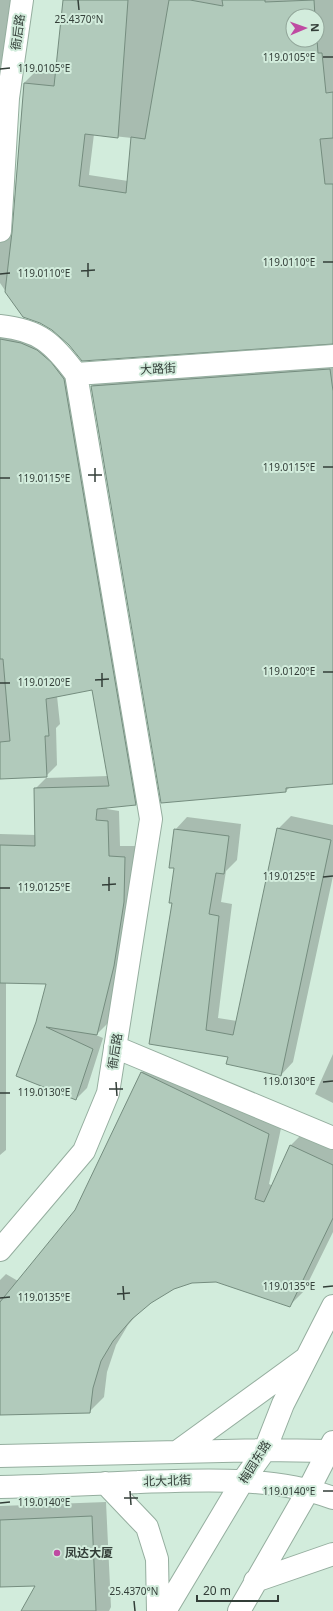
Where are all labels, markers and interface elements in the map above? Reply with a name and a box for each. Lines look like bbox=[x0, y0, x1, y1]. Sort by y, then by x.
north arrow bbox=[285, 8, 325, 48]
text: 25.4370°N bbox=[55, 12, 103, 26]
street label: 衙后路 bbox=[7, 13, 28, 51]
text: N bbox=[308, 23, 323, 32]
text: 119.0105°E bbox=[263, 50, 315, 64]
text: 119.0105°E bbox=[18, 61, 70, 75]
text: 119.0110°E bbox=[263, 255, 315, 269]
text: 119.0110°E bbox=[18, 266, 70, 280]
street label: 大路街 bbox=[140, 359, 176, 378]
text: 119.0115°E bbox=[263, 460, 315, 474]
text: 119.0115°E bbox=[18, 471, 70, 485]
text: 119.0120°E bbox=[263, 664, 315, 678]
text: 119.0120°E bbox=[18, 675, 70, 689]
text: 119.0125°E bbox=[263, 869, 315, 883]
text: 119.0125°E bbox=[18, 880, 70, 894]
street label: 衙后路 bbox=[103, 1032, 126, 1070]
text: 119.0130°E bbox=[263, 1074, 315, 1088]
text: 119.0130°E bbox=[18, 1085, 70, 1099]
text: 119.0135°E bbox=[263, 1279, 315, 1293]
text: 119.0135°E bbox=[18, 1290, 70, 1304]
street label: 梅园东路 bbox=[235, 1437, 275, 1487]
street label: 北大北街 bbox=[143, 1471, 191, 1490]
text: 119.0140°E bbox=[263, 1484, 315, 1498]
text: 119.0140°E bbox=[18, 1495, 70, 1509]
place label: 凤达大厦 bbox=[65, 1544, 113, 1561]
marker: 凤达大厦 bbox=[52, 1548, 62, 1558]
scale bar bbox=[197, 1577, 278, 1603]
text: 20 m bbox=[203, 1582, 231, 1599]
text: 25.4370°N bbox=[110, 1584, 158, 1598]

